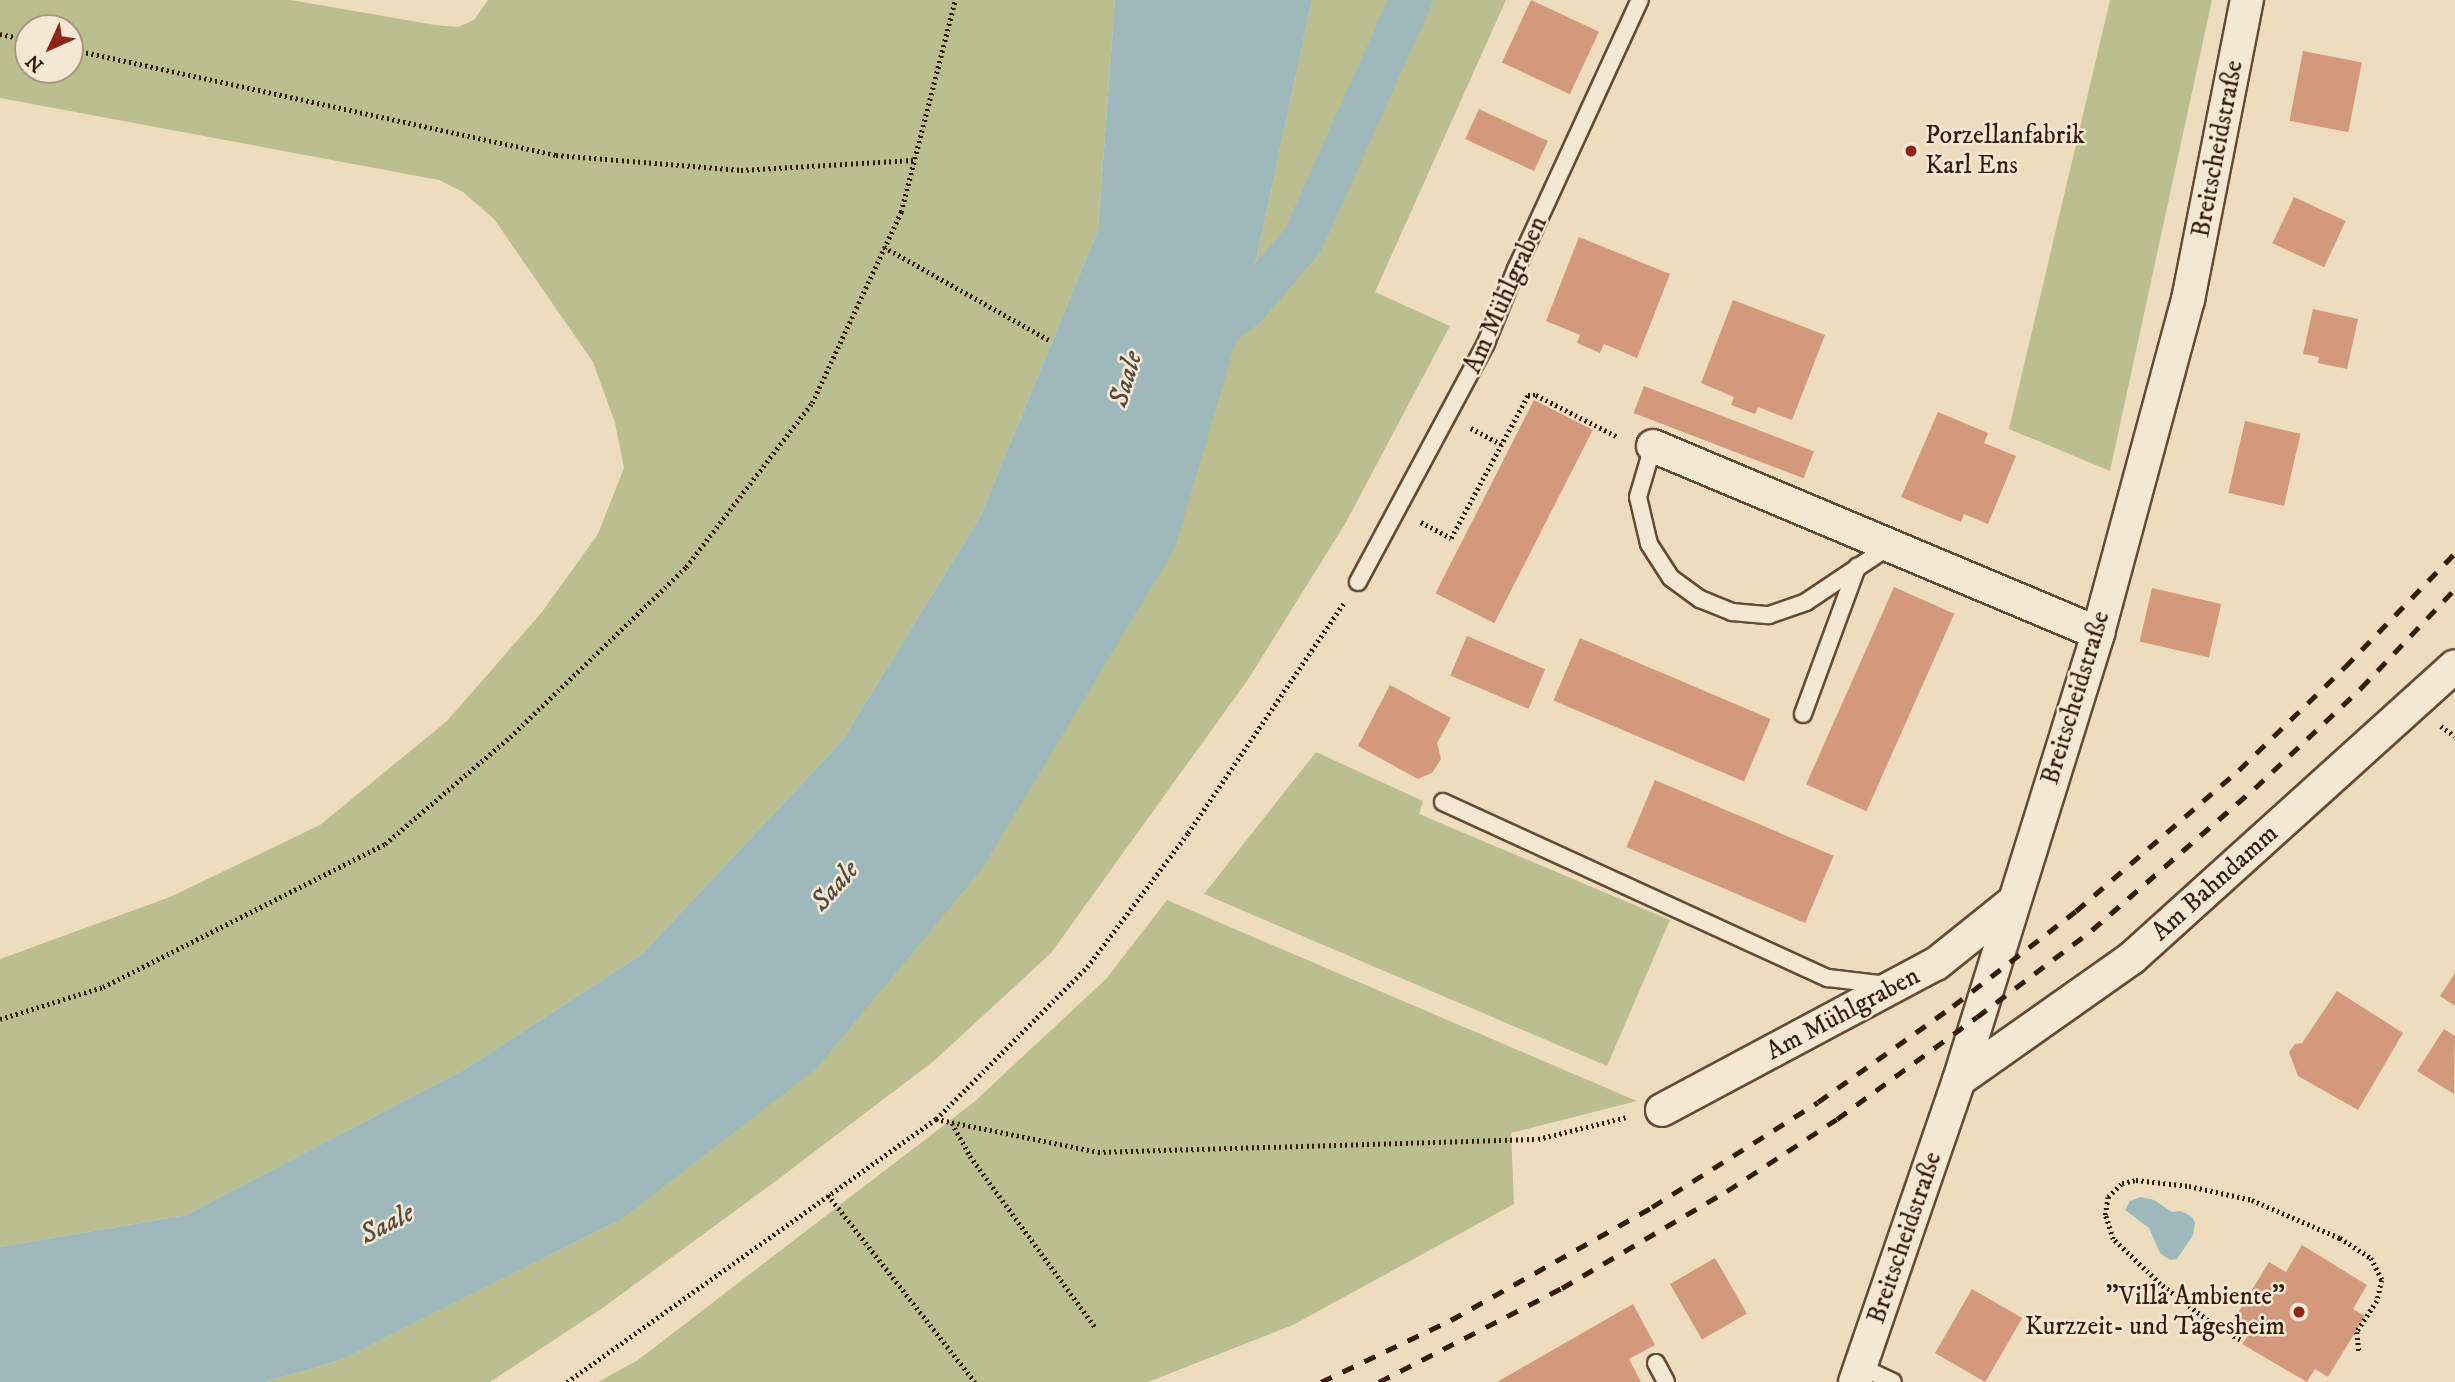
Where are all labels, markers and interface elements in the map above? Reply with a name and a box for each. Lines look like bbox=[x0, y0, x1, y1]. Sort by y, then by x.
north arrow bbox=[14, 14, 84, 84]
text: N bbox=[22, 49, 49, 76]
street label: Breitscheidstraße bbox=[2186, 58, 2250, 240]
place label: Porzellanfabrik Karl Ens bbox=[1925, 120, 2085, 182]
marker: Porzellanfabrik Karl Ens bbox=[1903, 143, 1919, 159]
street label: Am Mühlgraben bbox=[1457, 211, 1555, 379]
water label: Saale bbox=[1102, 347, 1150, 411]
street label: Breitscheidstraße bbox=[2035, 607, 2117, 789]
street label: Am Bahndamm bbox=[2145, 818, 2285, 948]
water label: Saale bbox=[804, 854, 866, 918]
street label: Am Mühlgraben bbox=[1761, 961, 1925, 1067]
street label: Breitscheidstraße bbox=[1861, 1148, 1949, 1328]
water label: Saale bbox=[354, 1196, 420, 1252]
place label: "Villa Ambiente" Kurzzeit- und Tagesheim bbox=[2025, 1281, 2285, 1342]
marker: "Villa Ambiente" Kurzzeit- und Tagesheim bbox=[2291, 1304, 2307, 1320]

